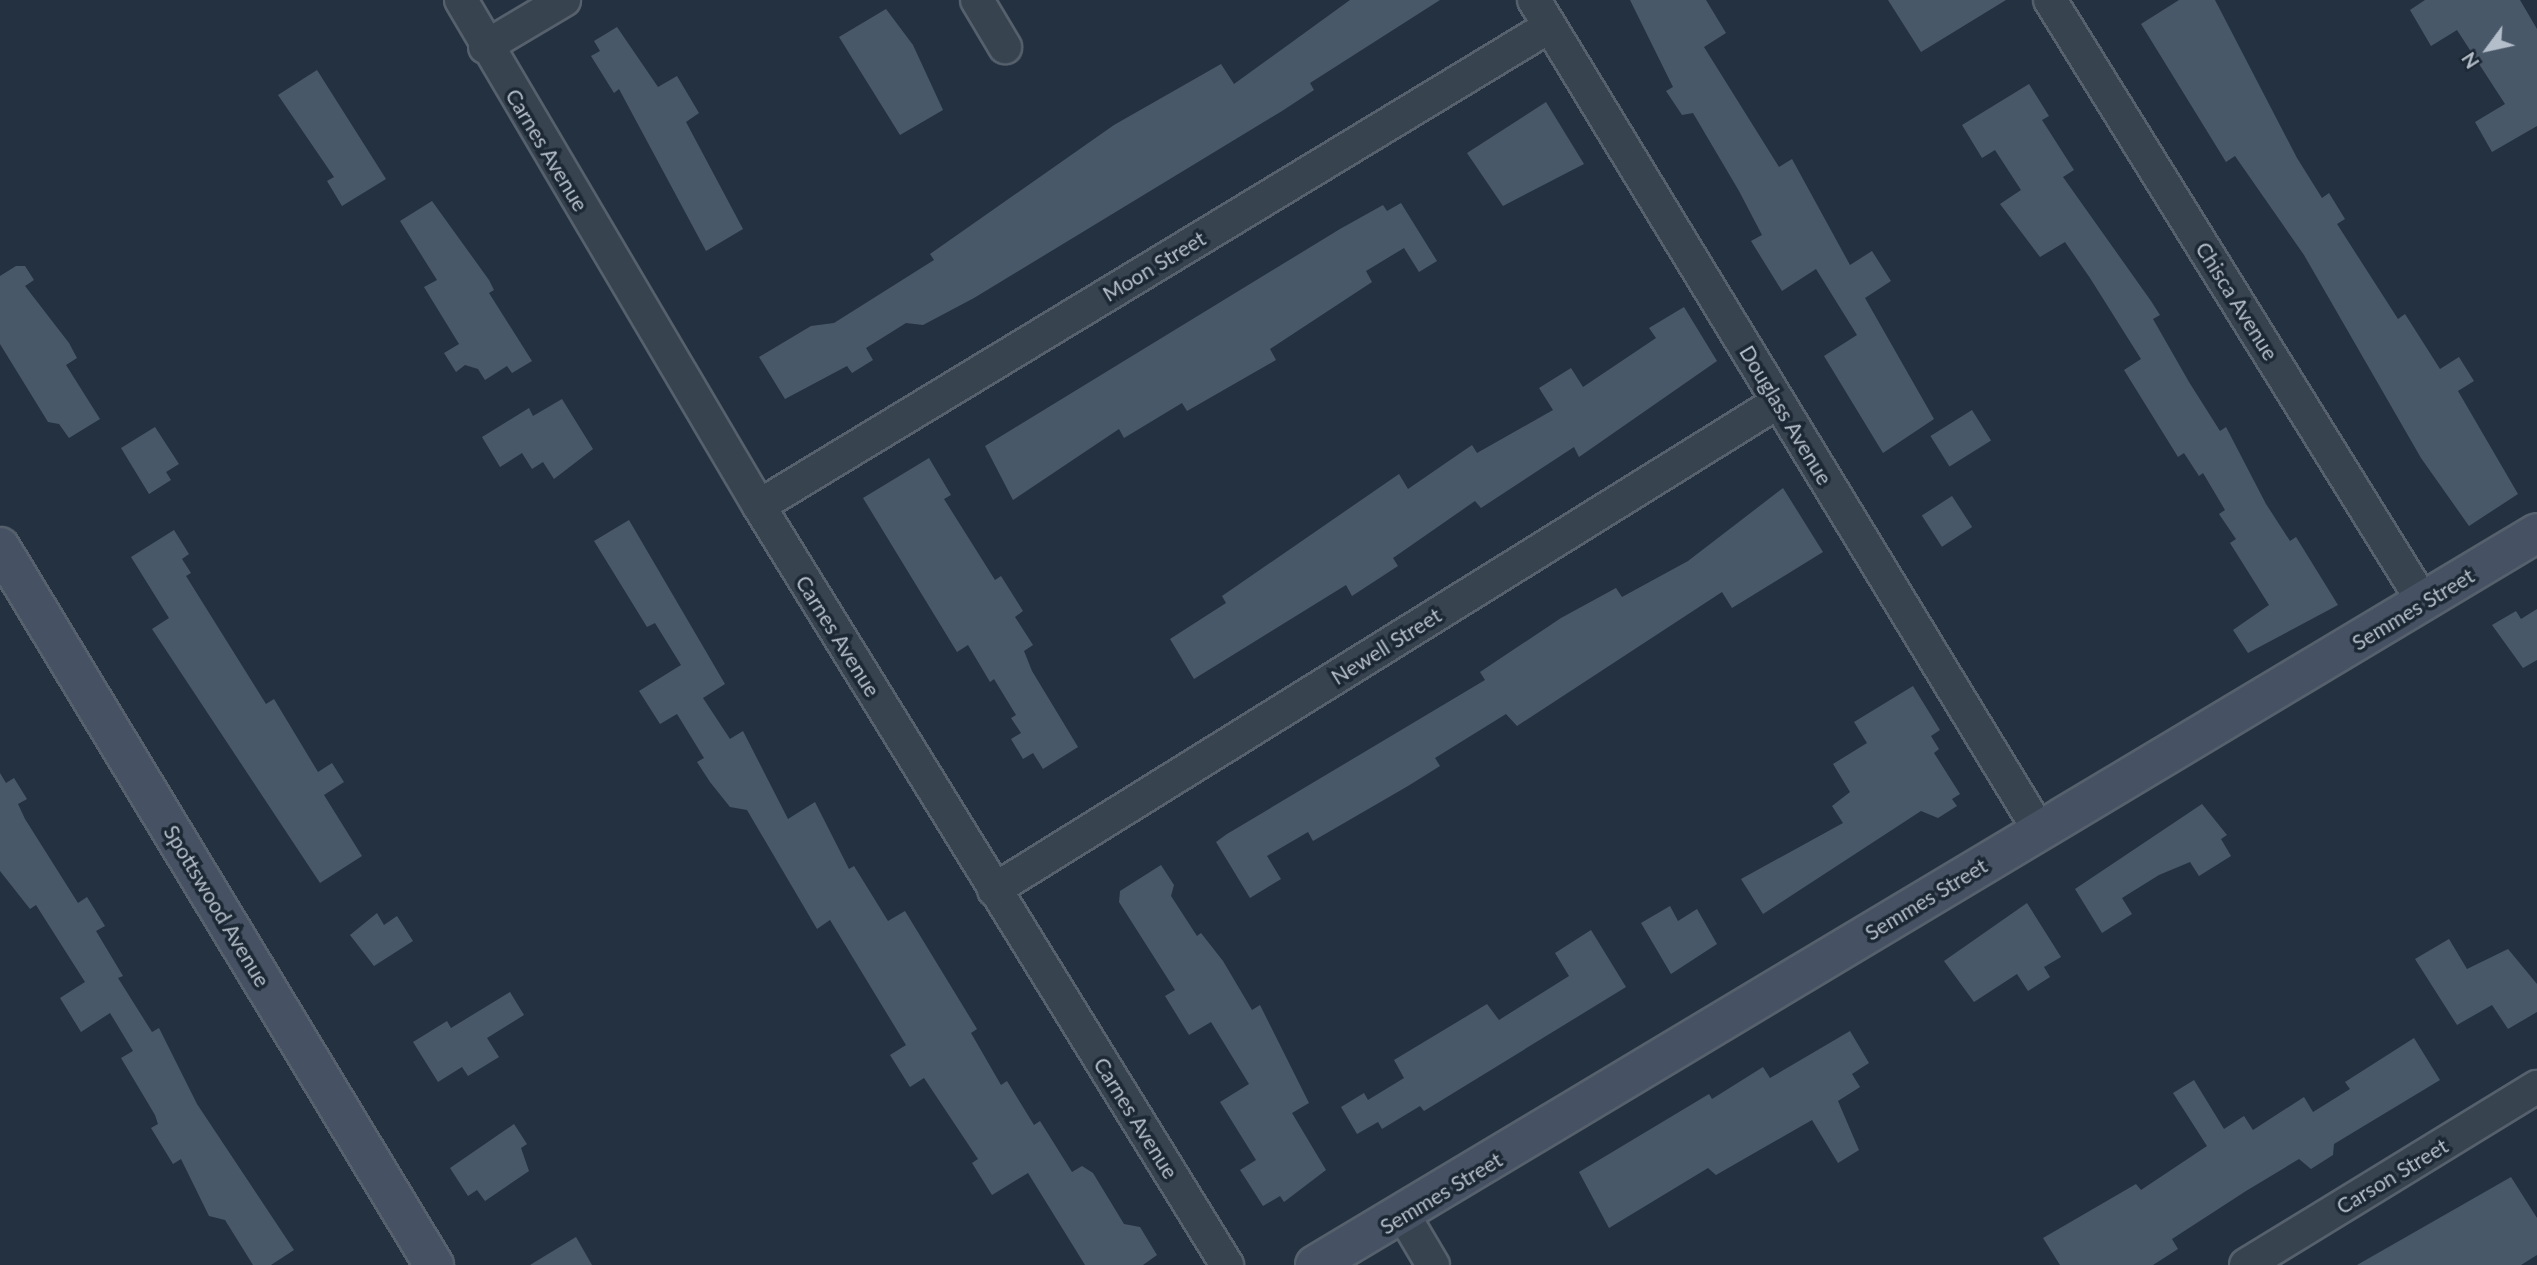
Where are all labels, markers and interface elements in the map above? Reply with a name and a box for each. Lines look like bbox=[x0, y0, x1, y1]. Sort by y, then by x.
north arrow bbox=[2453, 14, 2523, 84]
text: N bbox=[2456, 48, 2484, 73]
street label: Carnes Avenue bbox=[500, 84, 594, 216]
street label: Moon Street bbox=[1098, 225, 1210, 307]
street label: Chisca Avenue bbox=[2190, 237, 2284, 365]
street label: Douglass Avenue bbox=[1734, 340, 1838, 490]
street label: Semmes Street bbox=[2347, 563, 2479, 655]
street label: Carnes Avenue bbox=[791, 570, 885, 702]
street label: Newell Street bbox=[1326, 602, 1446, 690]
street label: Spottswood Avenue bbox=[159, 820, 275, 992]
street label: Semmes Street bbox=[1860, 853, 1992, 945]
street label: Carnes Avenue bbox=[1089, 1052, 1183, 1184]
street label: Carson Street bbox=[2332, 1133, 2452, 1219]
street label: Semmes Street bbox=[1375, 1147, 1507, 1239]

